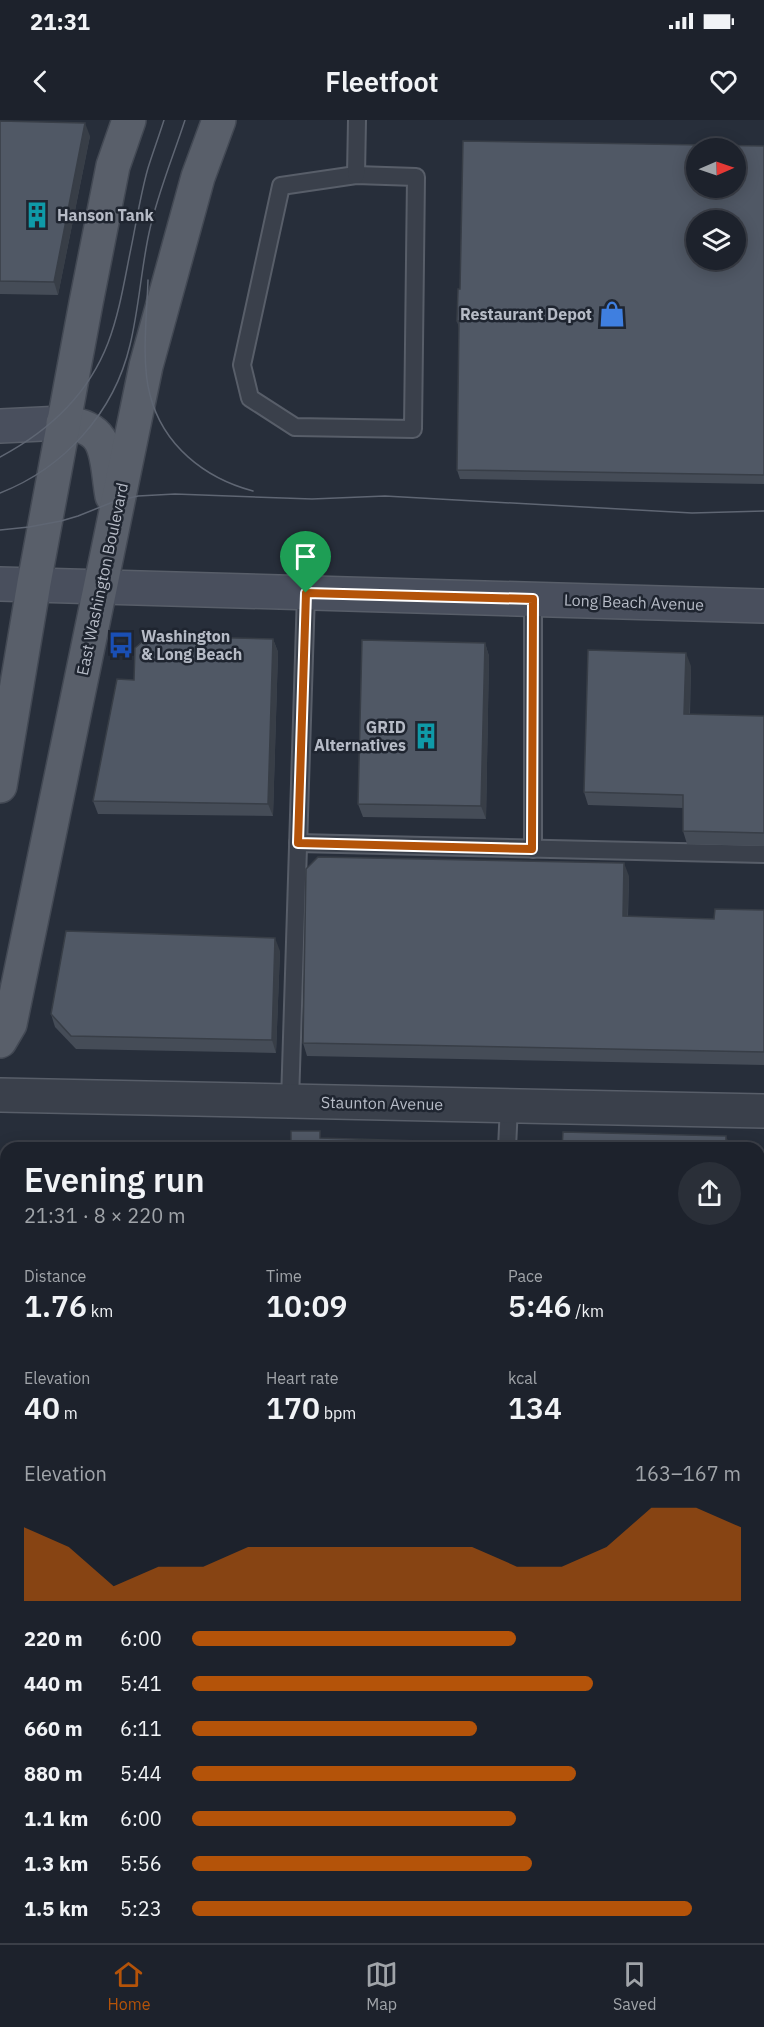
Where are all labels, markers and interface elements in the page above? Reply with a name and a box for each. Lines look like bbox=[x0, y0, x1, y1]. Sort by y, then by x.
text: 21:31 bbox=[30, 7, 90, 36]
text: Fleetfoot bbox=[325, 64, 439, 99]
icon: back bbox=[24, 65, 57, 98]
icon: heart bbox=[707, 65, 740, 98]
north arrow bbox=[686, 138, 746, 198]
map controls bbox=[686, 138, 746, 270]
building icon: Hanson Tank bbox=[22, 200, 52, 230]
place label: Hanson Tank bbox=[57, 205, 154, 225]
button: layers bbox=[686, 210, 746, 270]
shop icon: Restaurant Depot bbox=[597, 299, 627, 329]
place label: Restaurant Depot bbox=[460, 304, 592, 324]
street label: East Washington Boulevard bbox=[72, 481, 132, 677]
pin bbox=[280, 531, 331, 593]
icon: arrive bbox=[289, 540, 322, 573]
street label: Long Beach Avenue bbox=[564, 590, 705, 614]
place label: Washington & Long Beach bbox=[141, 626, 242, 664]
bus stop icon: Washington & Long Beach bbox=[106, 630, 136, 660]
place label: GRID Alternatives bbox=[314, 717, 406, 755]
building icon: GRID Alternatives bbox=[411, 721, 441, 751]
street label: Staunton Avenue bbox=[321, 1092, 444, 1114]
text: Evening run bbox=[24, 1158, 205, 1201]
button: share bbox=[678, 1162, 741, 1225]
text: 21:31 · 8 × 220 m bbox=[24, 1202, 185, 1229]
text: Distance bbox=[24, 1266, 86, 1286]
text: Time bbox=[266, 1266, 302, 1286]
text: Pace bbox=[508, 1266, 543, 1286]
text: 1.76 bbox=[24, 1286, 87, 1325]
text: 10:09 bbox=[266, 1286, 348, 1325]
text: 5:46 bbox=[508, 1286, 572, 1325]
text: km bbox=[87, 1301, 113, 1321]
text: /km bbox=[572, 1301, 604, 1321]
text: Elevation bbox=[24, 1368, 90, 1388]
text: Heart rate bbox=[266, 1368, 339, 1388]
text: kcal bbox=[508, 1368, 537, 1388]
text: 40 bbox=[24, 1388, 60, 1427]
text: 170 bbox=[266, 1388, 320, 1427]
text: 134 bbox=[508, 1388, 562, 1427]
text: m bbox=[60, 1403, 78, 1423]
text: bpm bbox=[320, 1403, 356, 1423]
text: Elevation bbox=[24, 1460, 107, 1487]
text: 163–167 m bbox=[635, 1460, 741, 1487]
text: 220 m bbox=[24, 1625, 83, 1652]
text: 6:00 bbox=[120, 1625, 162, 1652]
text: 440 m bbox=[24, 1670, 83, 1697]
text: 5:41 bbox=[120, 1670, 162, 1697]
text: 660 m bbox=[24, 1715, 83, 1742]
text: 6:11 bbox=[120, 1715, 162, 1742]
text: 880 m bbox=[24, 1760, 83, 1787]
text: 5:44 bbox=[120, 1760, 162, 1787]
text: 1.1 km bbox=[24, 1805, 88, 1832]
text: 6:00 bbox=[120, 1805, 162, 1832]
text: 1.3 km bbox=[24, 1850, 88, 1877]
text: 5:56 bbox=[120, 1850, 162, 1877]
text: 1.5 km bbox=[24, 1895, 88, 1922]
text: 5:23 bbox=[120, 1895, 162, 1922]
tab: Home bbox=[107, 1958, 150, 2014]
tab: Map bbox=[365, 1958, 398, 2014]
tab: Saved bbox=[613, 1958, 657, 2014]

